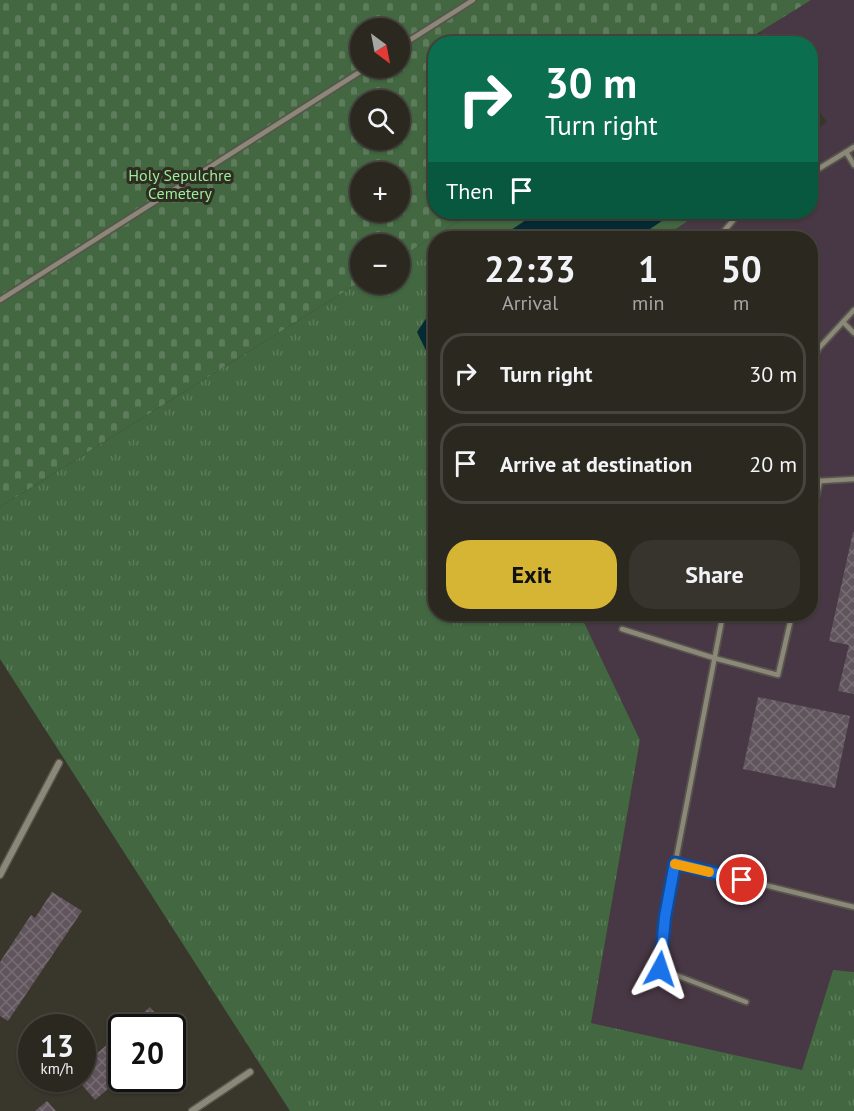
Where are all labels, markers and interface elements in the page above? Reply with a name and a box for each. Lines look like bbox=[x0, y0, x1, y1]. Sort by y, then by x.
north arrow bbox=[350, 18, 410, 78]
map controls bbox=[350, 18, 410, 294]
text: 30 m bbox=[545, 55, 637, 110]
icon: right bbox=[446, 60, 524, 138]
button: search bbox=[350, 90, 410, 150]
text: Turn right bbox=[545, 108, 658, 142]
button: + bbox=[350, 162, 410, 222]
park label: Holy Sepulchre Cemetery bbox=[128, 165, 232, 203]
icon: arrive bbox=[505, 174, 538, 207]
text: Then bbox=[446, 177, 493, 205]
button: − bbox=[350, 234, 410, 294]
text: 22:33 bbox=[484, 245, 576, 292]
text: 1 bbox=[638, 245, 658, 292]
text: 50 bbox=[721, 245, 762, 292]
text: Arrival bbox=[502, 290, 558, 316]
text: min bbox=[632, 290, 665, 316]
text: m bbox=[733, 290, 749, 316]
icon: right bbox=[449, 357, 482, 390]
text: Turn right bbox=[500, 360, 592, 388]
text: 30 m bbox=[749, 360, 797, 388]
icon: arrive bbox=[449, 447, 482, 480]
text: Arrive at destination bbox=[500, 450, 692, 478]
text: 20 m bbox=[749, 450, 797, 478]
button: Exit bbox=[446, 540, 617, 609]
button: Share bbox=[629, 540, 800, 609]
pin bbox=[716, 854, 767, 905]
icon: arrive bbox=[725, 863, 758, 896]
position arrow bbox=[628, 937, 692, 1001]
speed limit sign: 20 bbox=[108, 1014, 186, 1092]
text: 13 bbox=[40, 1026, 74, 1065]
text: km/h bbox=[41, 1059, 73, 1078]

